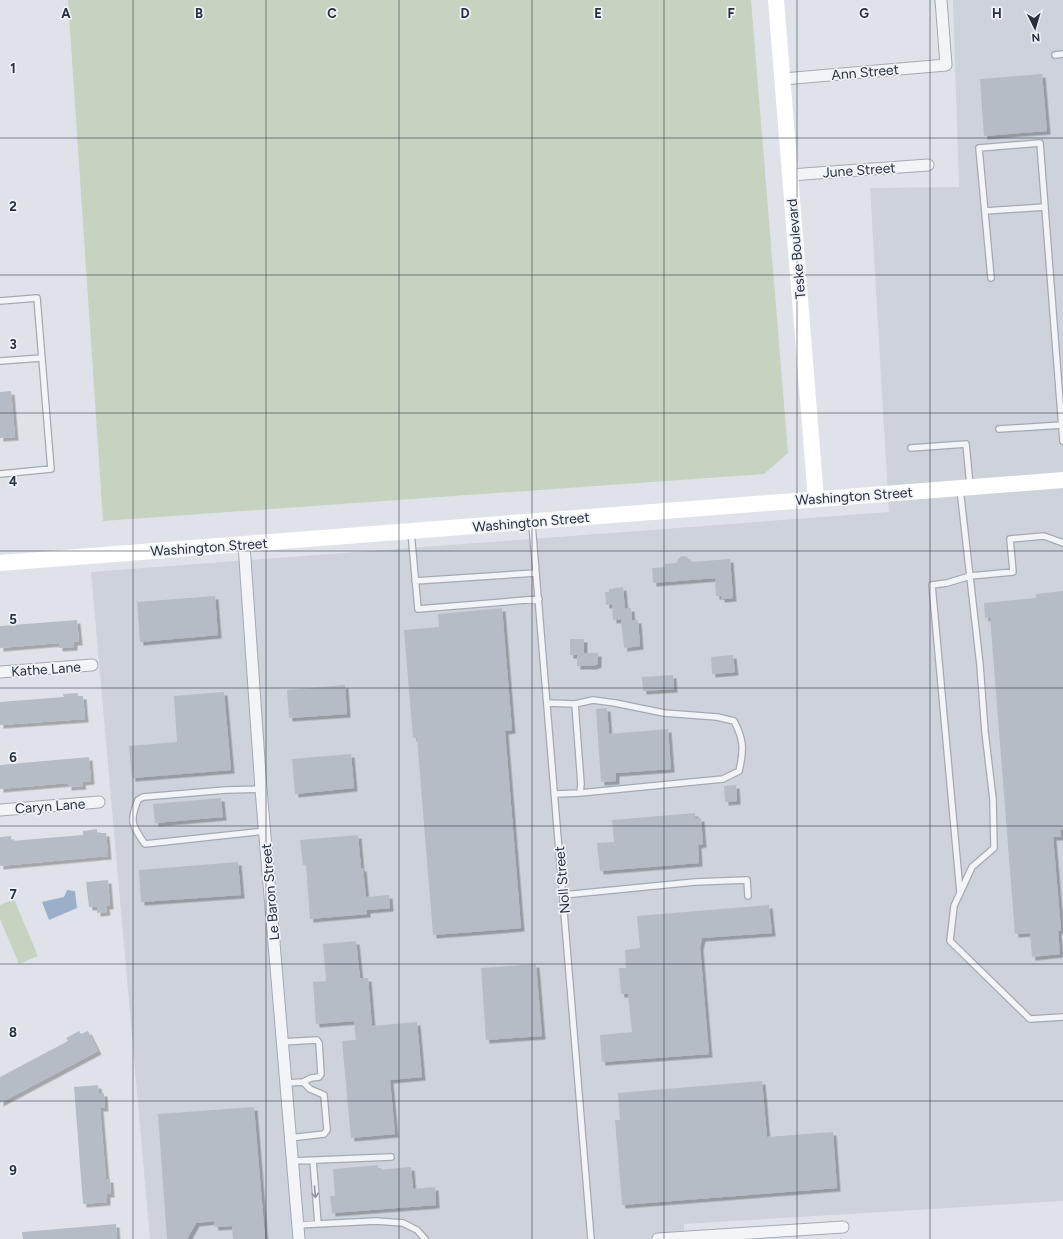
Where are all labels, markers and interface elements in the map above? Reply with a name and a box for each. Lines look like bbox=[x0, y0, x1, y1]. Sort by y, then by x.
text: A bbox=[61, 6, 71, 21]
text: B bbox=[195, 6, 203, 21]
text: C bbox=[327, 6, 337, 21]
text: D bbox=[460, 6, 470, 21]
text: E bbox=[594, 6, 602, 21]
text: F bbox=[727, 6, 735, 21]
text: G bbox=[859, 6, 869, 21]
text: H bbox=[992, 6, 1002, 21]
north arrow bbox=[1015, 8, 1055, 48]
text: N bbox=[1031, 31, 1041, 44]
text: 1 bbox=[10, 61, 16, 76]
street label: Ann Street bbox=[831, 61, 900, 84]
street label: June Street bbox=[822, 159, 896, 182]
street label: Teske Boulevard bbox=[784, 198, 809, 300]
text: 2 bbox=[9, 199, 17, 214]
text: 3 bbox=[9, 337, 17, 352]
text: 4 bbox=[9, 474, 17, 489]
street label: Washington Street bbox=[795, 484, 913, 509]
street label: Washington Street bbox=[472, 509, 590, 536]
street label: Washington Street bbox=[150, 535, 268, 560]
text: 5 bbox=[9, 612, 17, 627]
street label: Kathe Lane bbox=[11, 659, 82, 680]
text: 6 bbox=[9, 750, 17, 765]
street label: Caryn Lane bbox=[14, 796, 86, 817]
street label: Le Baron Street bbox=[258, 843, 283, 941]
street label: Noll Street bbox=[551, 845, 574, 914]
text: 7 bbox=[9, 887, 17, 902]
text: 8 bbox=[9, 1025, 17, 1040]
text: 9 bbox=[9, 1163, 17, 1178]
one-way arrow bbox=[312, 1185, 319, 1198]

